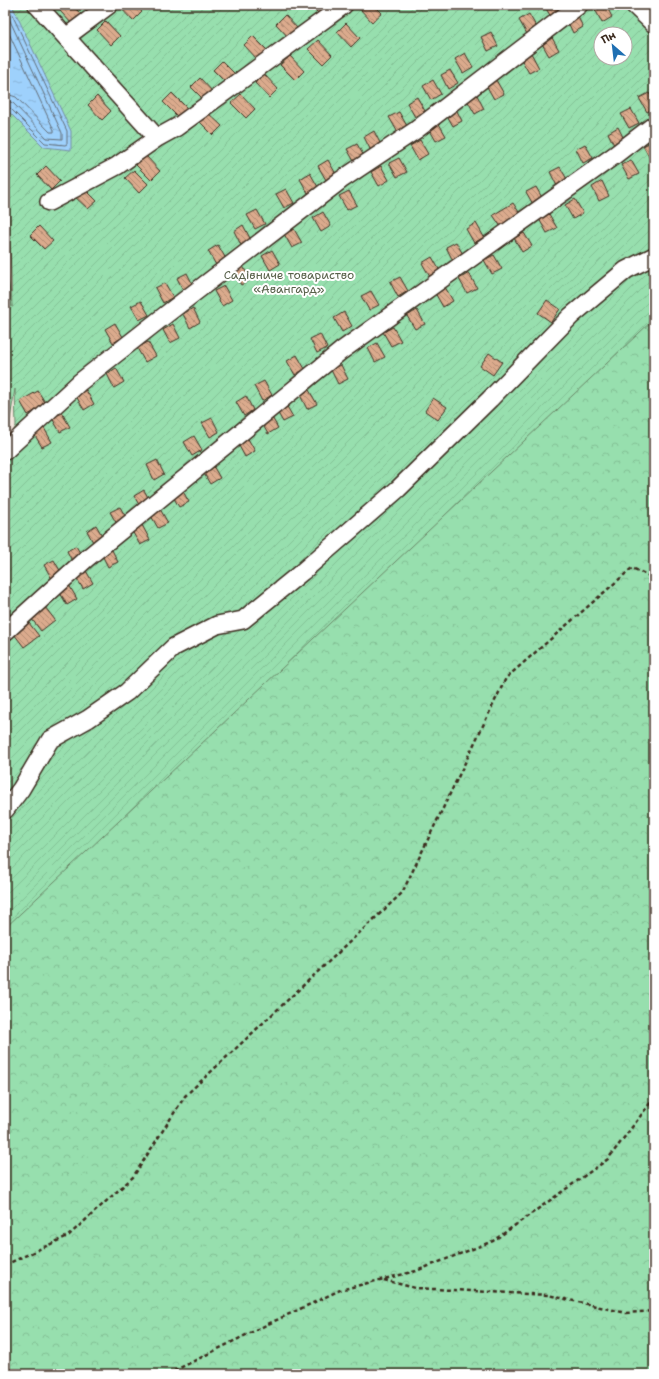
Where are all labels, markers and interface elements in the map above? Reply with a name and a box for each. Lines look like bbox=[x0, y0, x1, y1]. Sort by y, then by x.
north arrow bbox=[593, 26, 633, 66]
text: Пн bbox=[599, 28, 618, 48]
park label: Садівниче товариство «Авангард» bbox=[224, 267, 354, 297]

